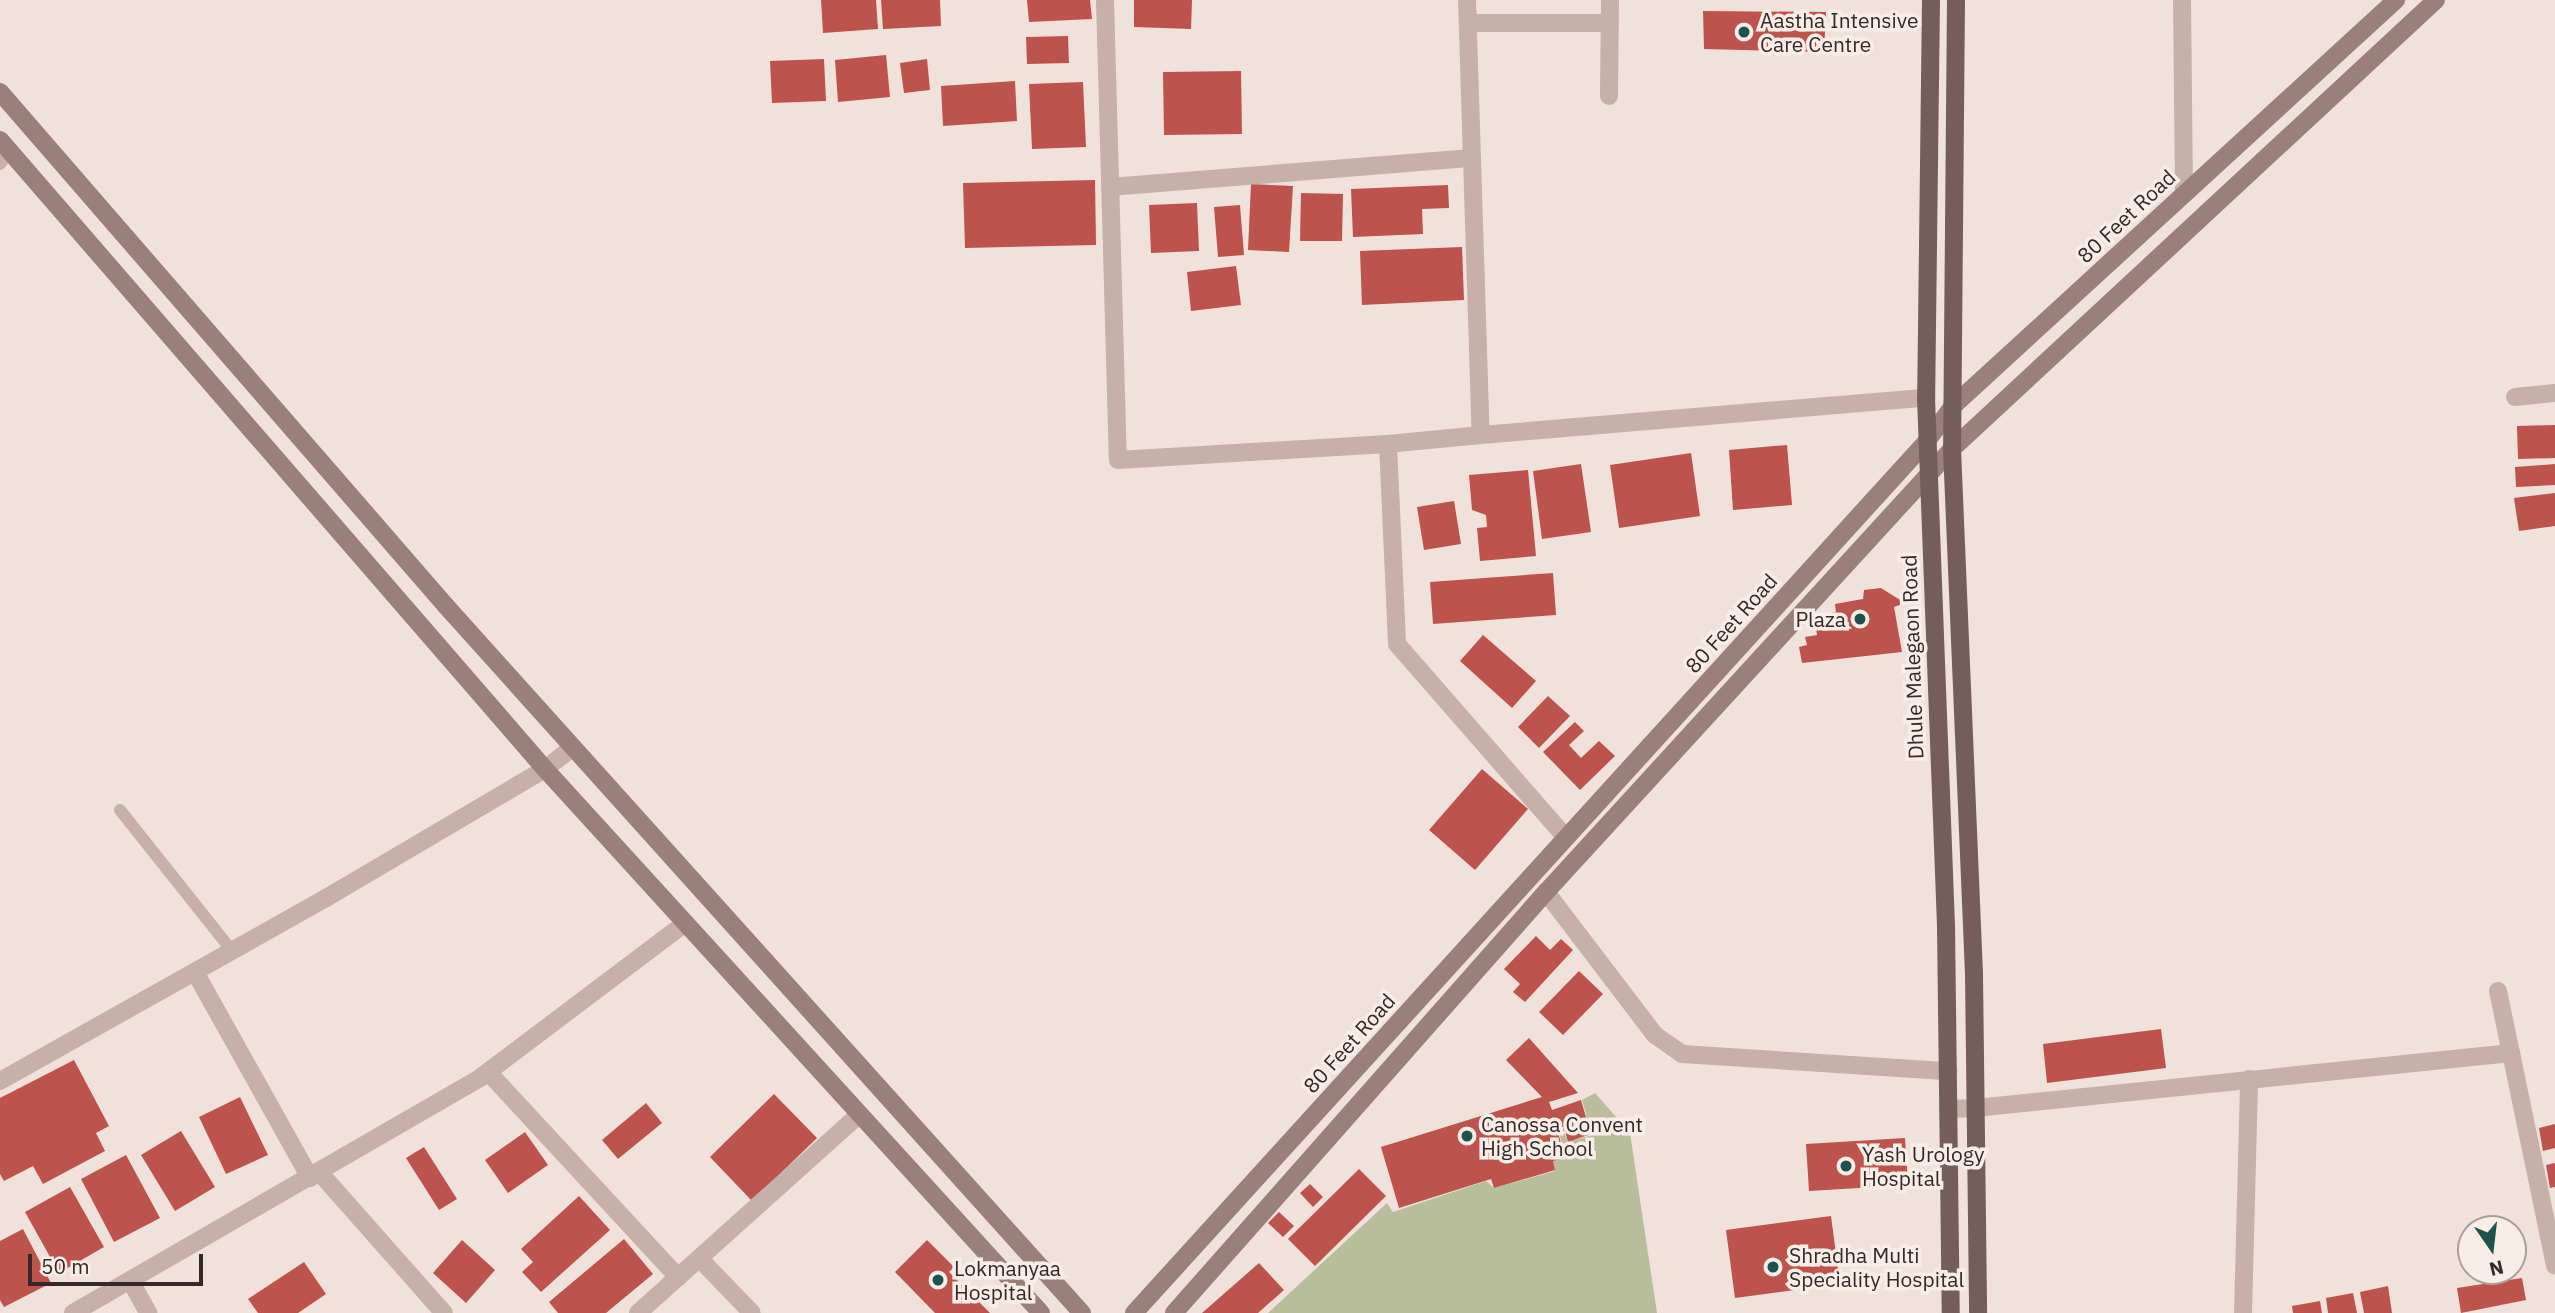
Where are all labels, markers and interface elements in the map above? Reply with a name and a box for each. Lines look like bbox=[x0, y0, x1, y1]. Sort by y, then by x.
place label: Aastha Intensive Care Centre bbox=[1760, 7, 1919, 57]
marker: Aastha Intensive Care Centre bbox=[1734, 22, 1754, 42]
street label: 80 Feet Road bbox=[2072, 164, 2180, 268]
street label: Dhule Malegaon Road bbox=[1896, 554, 1928, 760]
street label: 80 Feet Road bbox=[1680, 568, 1782, 678]
place label: Plaza bbox=[1795, 606, 1846, 632]
marker: Plaza bbox=[1852, 611, 1868, 627]
street label: 80 Feet Road bbox=[1298, 988, 1400, 1098]
place label: Canossa Convent High School bbox=[1481, 1111, 1643, 1161]
marker: Canossa Convent High School bbox=[1459, 1128, 1475, 1144]
place label: Yash Urology Hospital bbox=[1862, 1141, 1984, 1191]
marker: Yash Urology Hospital bbox=[1836, 1156, 1856, 1176]
north arrow bbox=[2457, 1215, 2527, 1285]
scale bar bbox=[32, 1240, 206, 1284]
place label: Shradha Multi Speciality Hospital bbox=[1789, 1242, 1964, 1292]
text: 50 m bbox=[41, 1252, 90, 1280]
place label: Lokmanyaa Hospital bbox=[954, 1255, 1061, 1305]
text: N bbox=[2487, 1255, 2506, 1282]
marker: Shradha Multi Speciality Hospital bbox=[1763, 1257, 1783, 1277]
marker: Lokmanyaa Hospital bbox=[928, 1270, 948, 1290]

